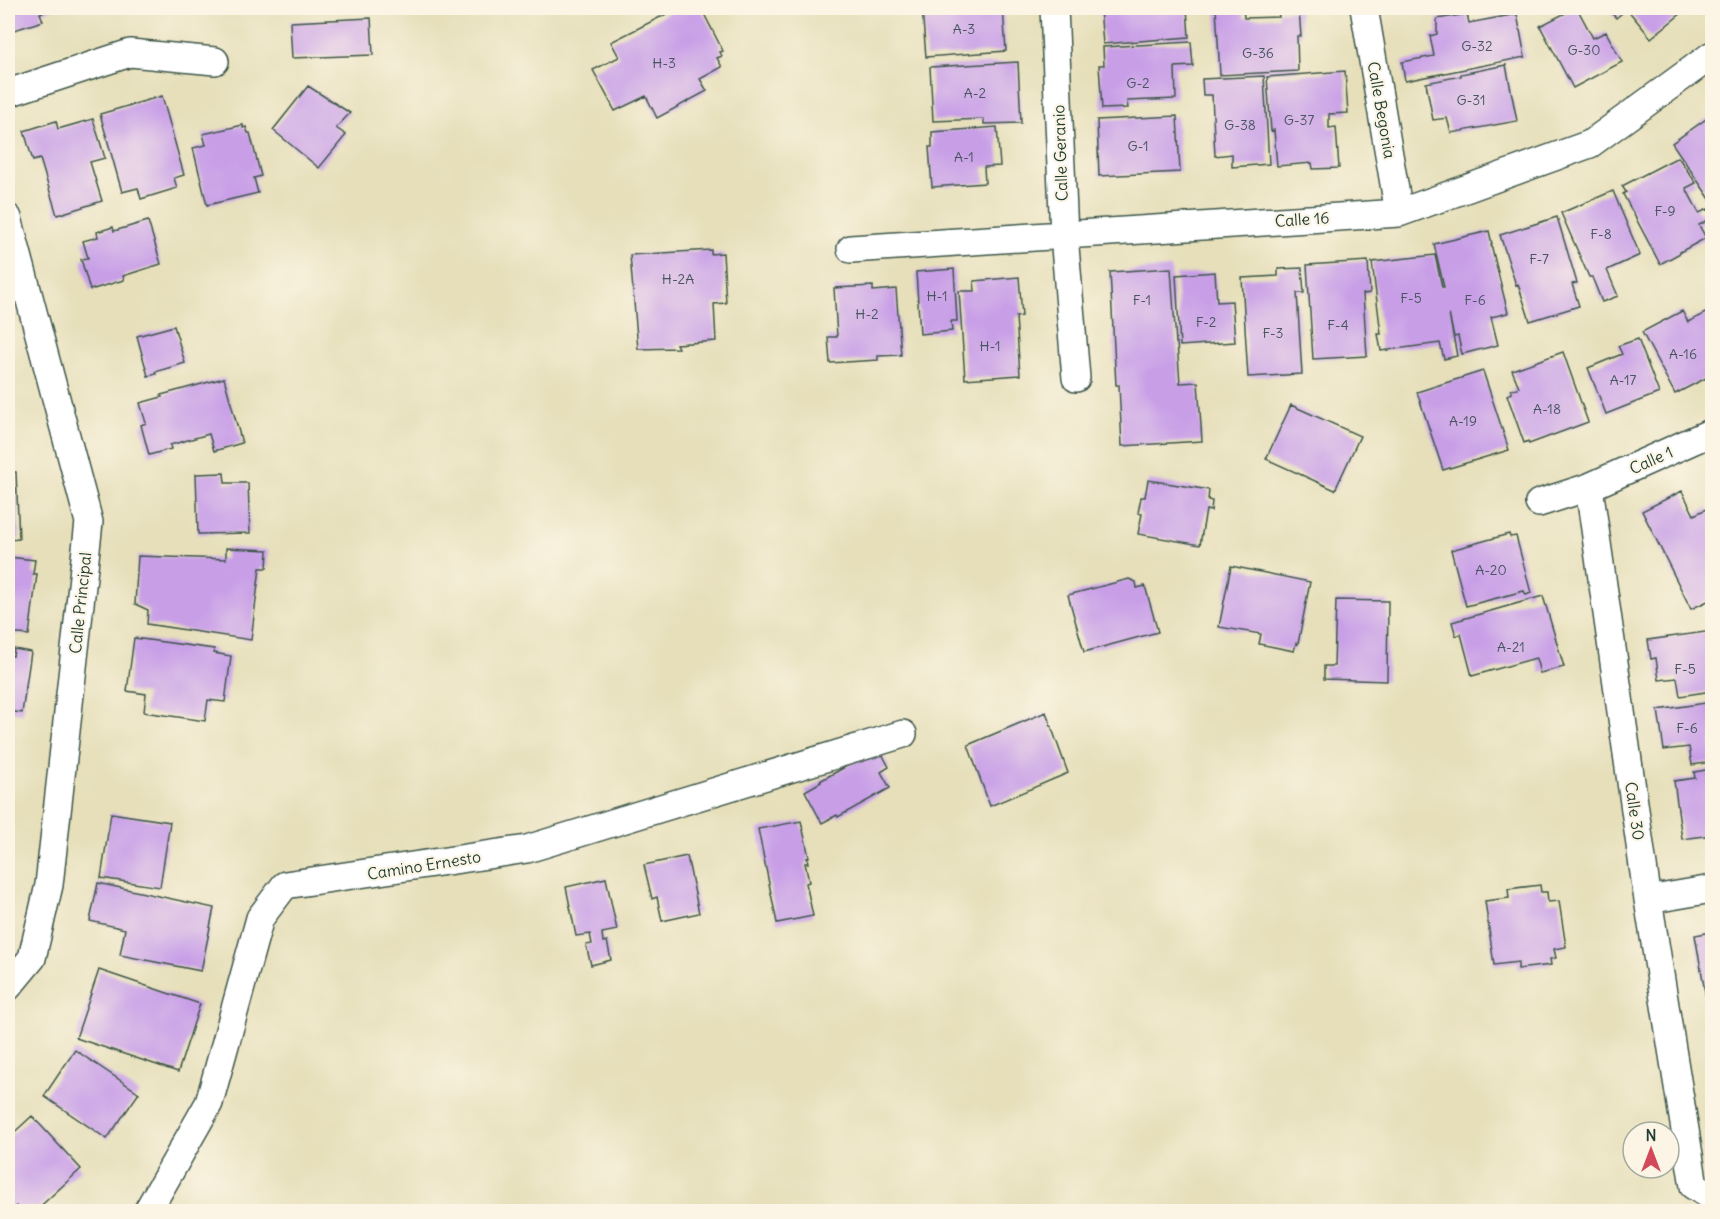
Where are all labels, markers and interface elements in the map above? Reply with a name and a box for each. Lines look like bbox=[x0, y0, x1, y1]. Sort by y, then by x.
house number: A-3 bbox=[953, 20, 975, 38]
house number: G-32 bbox=[1461, 37, 1493, 55]
house number: G-30 bbox=[1568, 41, 1601, 59]
house number: G-36 bbox=[1242, 44, 1274, 62]
house number: H-3 bbox=[652, 54, 676, 72]
street label: Calle Begonia bbox=[1364, 60, 1400, 160]
house number: G-2 bbox=[1126, 74, 1150, 92]
house number: A-2 bbox=[964, 84, 986, 102]
house number: G-31 bbox=[1456, 91, 1486, 109]
street label: Calle Geranio bbox=[1048, 104, 1072, 202]
house number: G-37 bbox=[1284, 111, 1314, 129]
house number: G-38 bbox=[1224, 116, 1256, 134]
house number: G-1 bbox=[1128, 137, 1149, 155]
house number: A-1 bbox=[954, 148, 974, 166]
house number: F-9 bbox=[1654, 202, 1676, 220]
street label: Calle 16 bbox=[1274, 207, 1330, 231]
house number: F-8 bbox=[1590, 225, 1612, 243]
house number: F-7 bbox=[1529, 250, 1549, 268]
house number: H-2A bbox=[662, 270, 694, 288]
house number: H-1 bbox=[927, 287, 947, 305]
house number: F-5 bbox=[1400, 289, 1422, 307]
house number: F-1 bbox=[1133, 291, 1151, 309]
house number: F-6 bbox=[1464, 291, 1486, 309]
house number: H-2 bbox=[855, 305, 879, 323]
house number: F-2 bbox=[1196, 313, 1217, 331]
house number: F-4 bbox=[1327, 316, 1349, 334]
house number: F-3 bbox=[1262, 324, 1284, 342]
house number: H-1 bbox=[980, 337, 1000, 355]
house number: A-16 bbox=[1669, 345, 1697, 363]
house number: A-17 bbox=[1610, 371, 1637, 389]
house number: A-18 bbox=[1533, 400, 1561, 418]
house number: A-19 bbox=[1449, 412, 1477, 430]
street label: Calle 1 bbox=[1626, 442, 1676, 478]
street label: Calle Principal bbox=[65, 551, 95, 655]
house number: A-20 bbox=[1475, 561, 1507, 579]
house number: A-21 bbox=[1497, 638, 1525, 656]
house number: F-5 bbox=[1674, 660, 1696, 678]
house number: F-6 bbox=[1676, 719, 1698, 737]
street label: Calle 30 bbox=[1621, 781, 1649, 841]
street label: Camino Ernesto bbox=[366, 846, 482, 884]
north arrow bbox=[1621, 1120, 1681, 1180]
text: N bbox=[1645, 1125, 1657, 1145]

